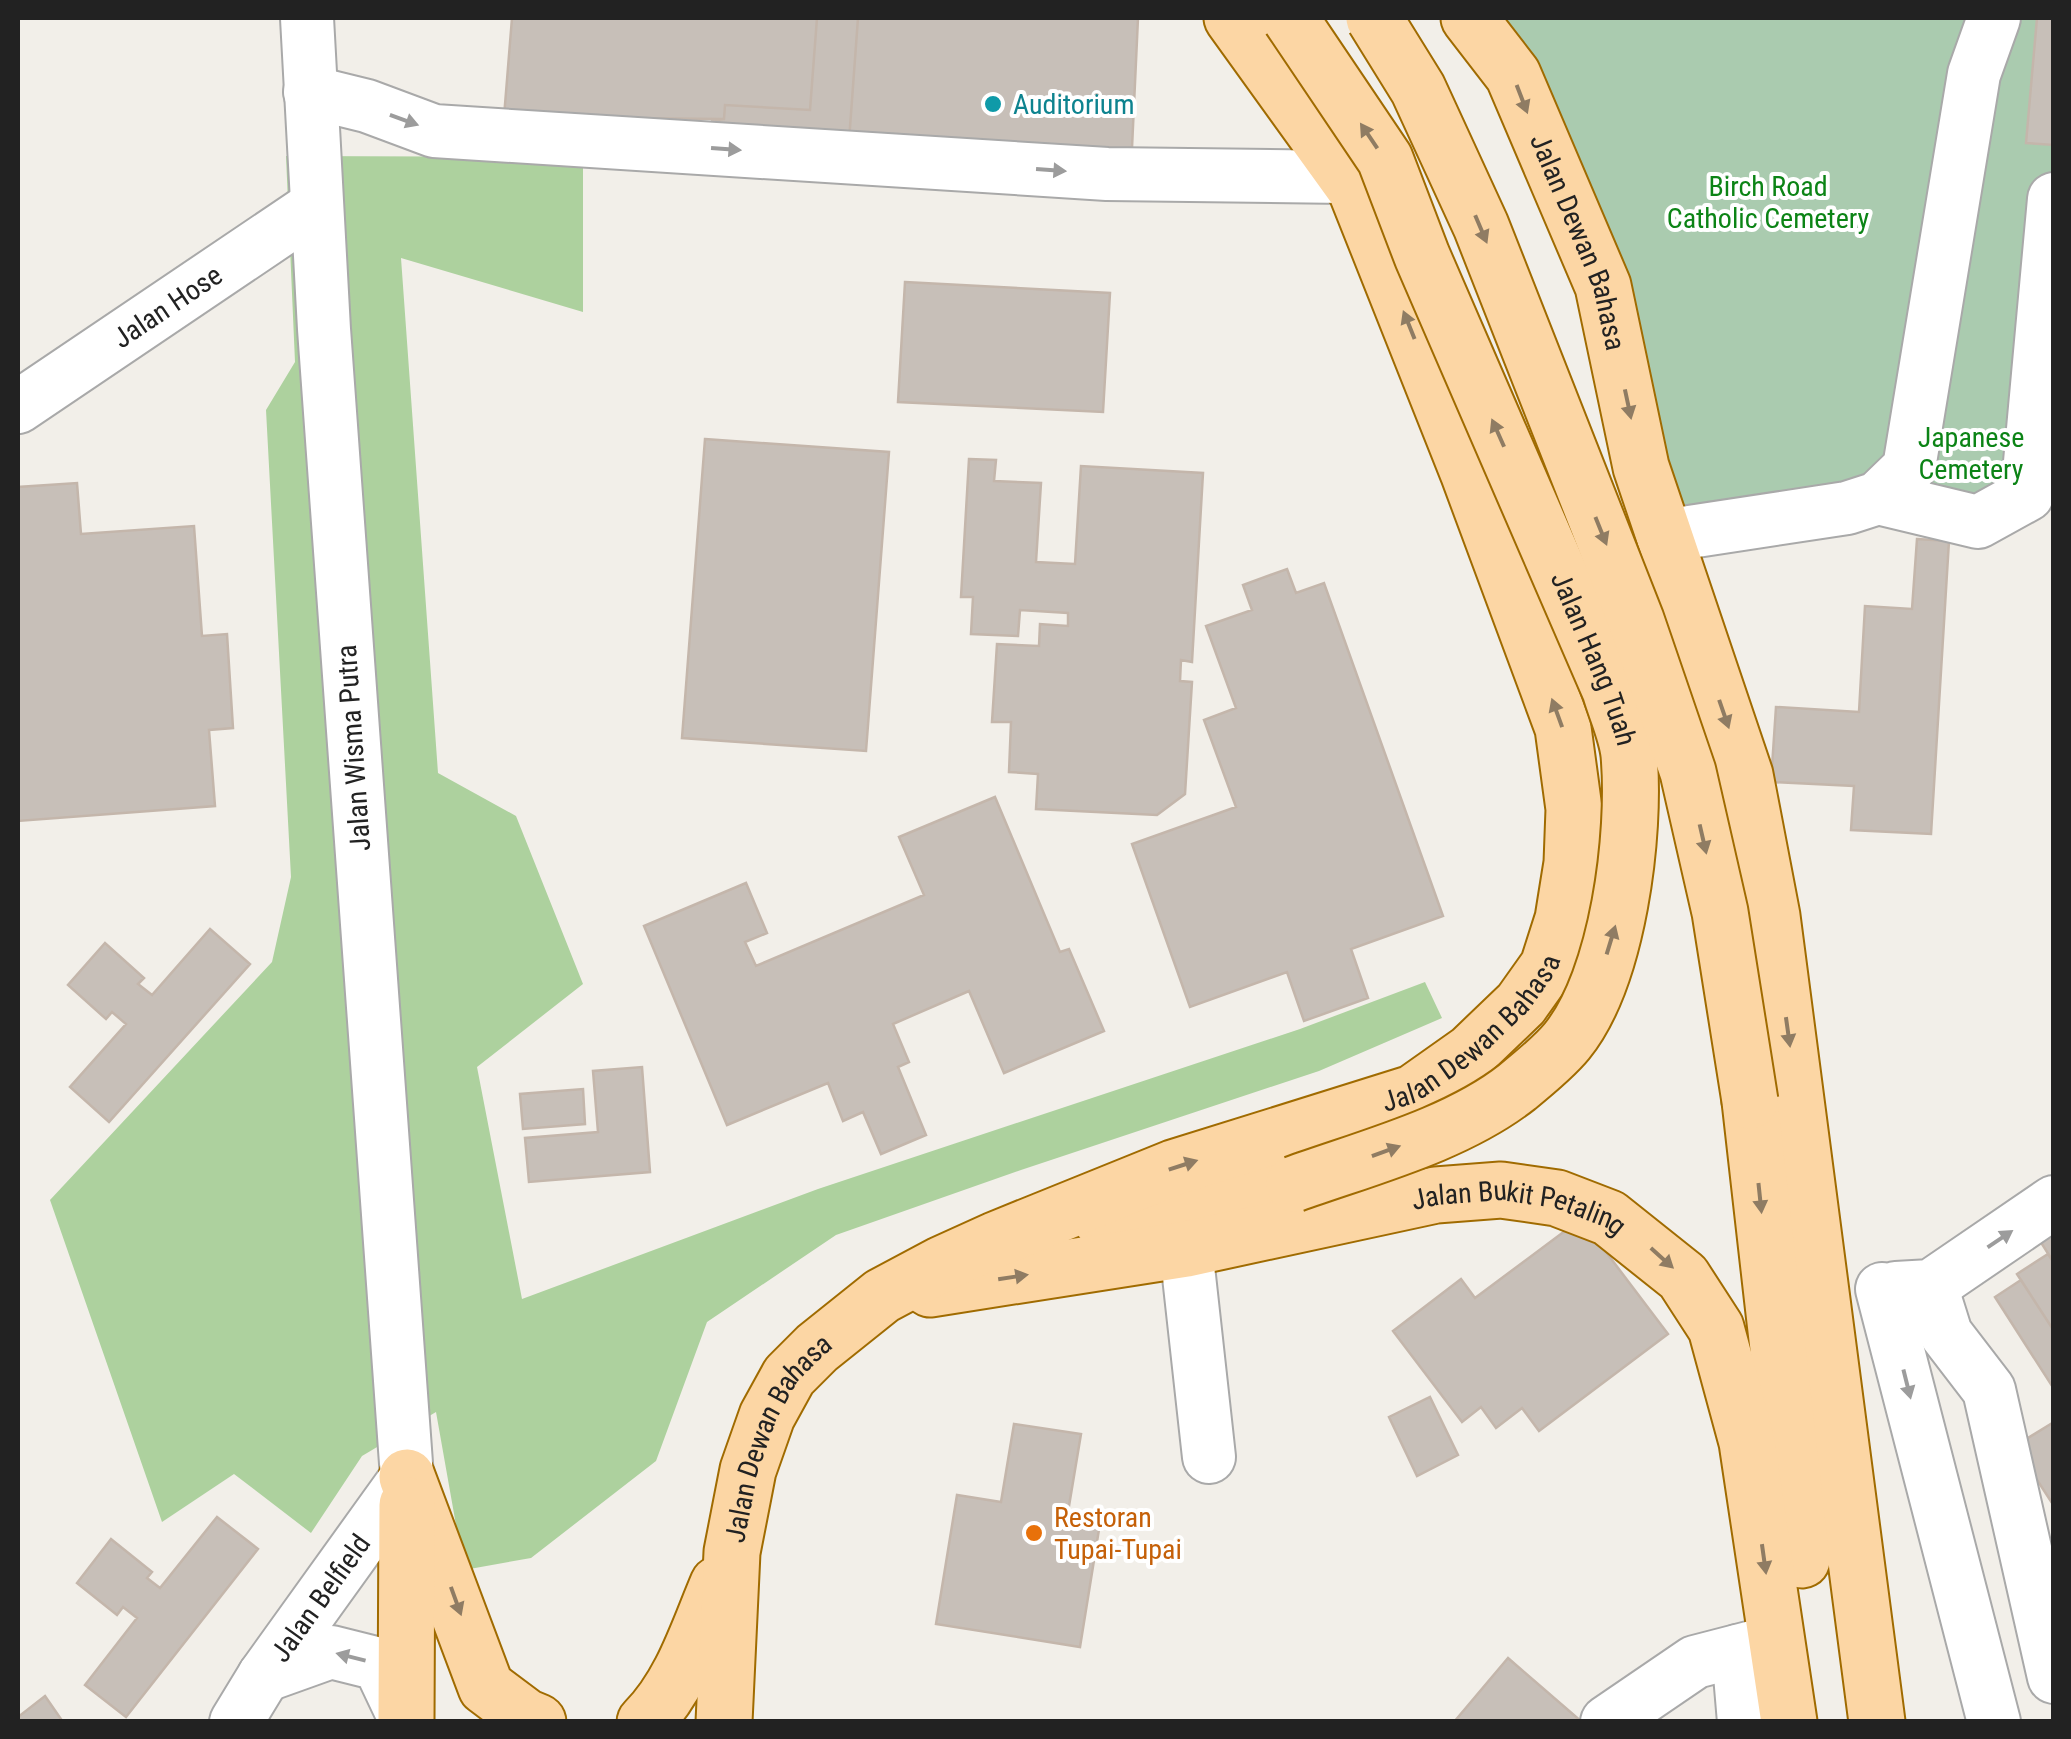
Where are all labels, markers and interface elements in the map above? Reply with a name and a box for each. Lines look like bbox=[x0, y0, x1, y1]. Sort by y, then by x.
one-way arrow bbox=[1515, 84, 1530, 114]
place label: Auditorium bbox=[1013, 88, 1135, 121]
marker: Auditorium bbox=[982, 93, 1004, 115]
one-way arrow bbox=[389, 113, 419, 128]
one-way arrow bbox=[1361, 122, 1379, 149]
street label: Jalan Dewan Bahasa bbox=[1523, 129, 1632, 353]
one-way arrow bbox=[711, 141, 743, 157]
one-way arrow bbox=[1035, 162, 1067, 178]
park label: Birch Road Catholic Cemetery bbox=[1667, 170, 1870, 235]
one-way arrow bbox=[1474, 214, 1490, 244]
street label: Jalan Hose bbox=[107, 258, 228, 355]
one-way arrow bbox=[1401, 310, 1417, 340]
one-way arrow bbox=[1620, 389, 1636, 420]
one-way arrow bbox=[1490, 418, 1506, 448]
park label: Japanese Cemetery bbox=[1918, 421, 2024, 486]
one-way arrow bbox=[1594, 516, 1610, 546]
street label: Jalan Hang Tuah bbox=[1544, 567, 1643, 749]
street label: Jalan Wisma Putra bbox=[330, 644, 377, 852]
one-way arrow bbox=[1549, 698, 1564, 728]
one-way arrow bbox=[1717, 700, 1732, 730]
one-way arrow bbox=[1696, 824, 1711, 855]
one-way arrow bbox=[1604, 925, 1619, 955]
street label: Jalan Dewan Bahasa bbox=[1378, 951, 1567, 1119]
one-way arrow bbox=[1780, 1017, 1796, 1049]
one-way arrow bbox=[1371, 1143, 1401, 1158]
one-way arrow bbox=[1169, 1156, 1199, 1171]
street label: Jalan Bukit Petaling bbox=[1408, 1174, 1633, 1242]
one-way arrow bbox=[1752, 1182, 1768, 1214]
one-way arrow bbox=[1986, 1230, 2013, 1249]
one-way arrow bbox=[1649, 1247, 1674, 1269]
one-way arrow bbox=[998, 1269, 1030, 1284]
street label: Jalan Dewan Bahasa bbox=[718, 1327, 838, 1545]
one-way arrow bbox=[1899, 1369, 1915, 1400]
place label: Restoran Tupai-Tupai bbox=[1054, 1501, 1182, 1566]
marker: Restoran Tupai-Tupai bbox=[1023, 1522, 1045, 1544]
street label: Jalan Belfield bbox=[264, 1528, 377, 1668]
one-way arrow bbox=[1757, 1543, 1773, 1575]
one-way arrow bbox=[449, 1586, 464, 1616]
one-way arrow bbox=[335, 1649, 366, 1664]

